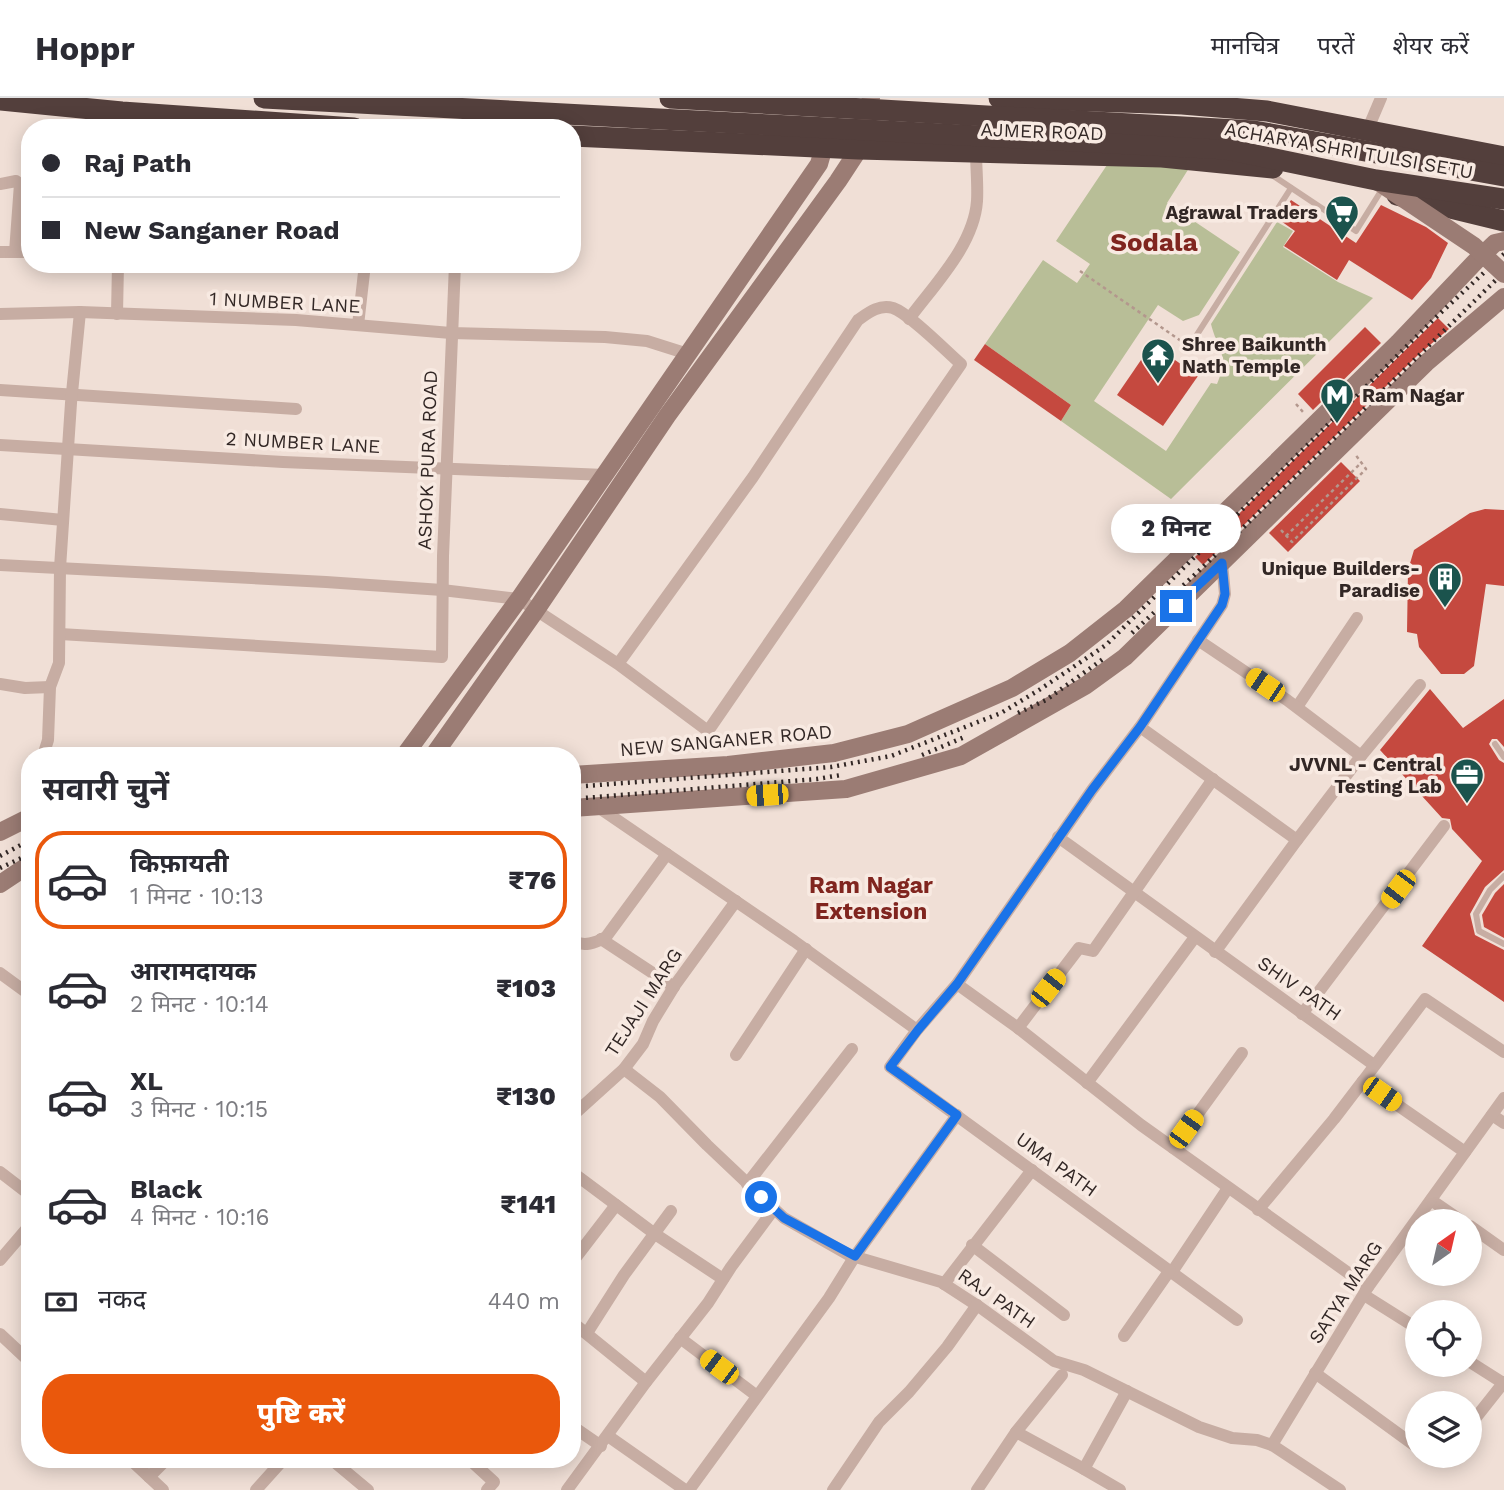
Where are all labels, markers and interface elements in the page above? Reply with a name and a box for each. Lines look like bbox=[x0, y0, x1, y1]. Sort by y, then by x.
text: Hoppr bbox=[35, 29, 135, 68]
text: मानचित्र bbox=[1211, 32, 1279, 60]
text: परतें bbox=[1317, 32, 1355, 60]
text: शेयर करें bbox=[1393, 32, 1469, 60]
street label: ACHARYA SHRI TULSI SETU bbox=[1223, 117, 1475, 184]
street label: AJMER ROAD bbox=[980, 118, 1104, 145]
text: Raj Path bbox=[84, 148, 192, 178]
supermarket icon: Agrawal Traders bbox=[1323, 193, 1361, 242]
place label: Agrawal Traders bbox=[1165, 201, 1318, 224]
text: New Sanganer Road bbox=[84, 215, 339, 245]
district label: Sodala bbox=[1110, 227, 1198, 257]
street label: 1 NUMBER LANE bbox=[209, 287, 361, 318]
place label: Shree Baikunth Nath Temple bbox=[1182, 333, 1327, 378]
temple icon: Shree Baikunth Nath Temple bbox=[1139, 336, 1177, 385]
street label: ASHOK PURA ROAD bbox=[413, 370, 442, 550]
metro station icon: Ram Nagar bbox=[1318, 376, 1356, 425]
place label: Ram Nagar bbox=[1362, 384, 1465, 407]
street label: 2 NUMBER LANE bbox=[225, 427, 381, 458]
callout: 2 मिनट bbox=[1111, 504, 1241, 554]
text: 2 मिनट bbox=[1141, 515, 1211, 542]
place label: Unique Builders- Paradise bbox=[1262, 557, 1420, 602]
building icon: Unique Builders- Paradise bbox=[1426, 560, 1464, 609]
route end bbox=[1160, 590, 1192, 622]
car bbox=[1242, 665, 1289, 705]
street label: NEW SANGANER ROAD bbox=[619, 720, 833, 761]
place label: JVVNL - Central Testing Lab bbox=[1289, 753, 1443, 798]
office icon: JVVNL - Central Testing Lab bbox=[1448, 756, 1486, 805]
text: सवारी चुनें bbox=[42, 770, 169, 808]
car bbox=[746, 783, 789, 807]
text: किफ़ायती bbox=[130, 848, 229, 878]
icon: car bbox=[46, 849, 109, 912]
text: ₹76 bbox=[508, 865, 556, 895]
car bbox=[1377, 866, 1420, 912]
district label: Ram Nagar Extension bbox=[809, 872, 933, 925]
text: 1 मिनट · 10:13 bbox=[130, 883, 264, 910]
street label: TEJAJI MARG bbox=[600, 944, 687, 1061]
street label: SHIV PATH bbox=[1253, 951, 1346, 1026]
text: आरामदायक bbox=[130, 956, 256, 986]
icon: car bbox=[46, 957, 109, 1020]
car bbox=[1027, 965, 1070, 1011]
text: ₹103 bbox=[496, 973, 556, 1003]
text: 2 मिनट · 10:14 bbox=[130, 991, 269, 1018]
icon: car bbox=[46, 1065, 109, 1128]
text: XL bbox=[130, 1066, 163, 1096]
car bbox=[1359, 1073, 1406, 1115]
text: ₹130 bbox=[496, 1081, 556, 1111]
text: 3 मिनट · 10:15 bbox=[130, 1096, 268, 1123]
car bbox=[1166, 1106, 1207, 1152]
street label: UMA PATH bbox=[1012, 1127, 1102, 1202]
icon: car bbox=[46, 1173, 109, 1236]
text: Black bbox=[130, 1174, 202, 1204]
route start bbox=[745, 1181, 777, 1213]
text: ₹141 bbox=[500, 1189, 556, 1219]
text: 4 मिनट · 10:16 bbox=[130, 1204, 269, 1231]
north arrow bbox=[1405, 1209, 1482, 1286]
map controls bbox=[1405, 1209, 1482, 1468]
street label: SATYA MARG bbox=[1304, 1237, 1387, 1348]
street label: RAJ PATH bbox=[954, 1263, 1040, 1333]
icon: cash bbox=[42, 1283, 80, 1321]
text: नकद bbox=[98, 1284, 146, 1314]
text: 440 m bbox=[488, 1288, 560, 1315]
button: locate bbox=[1405, 1300, 1482, 1377]
car bbox=[696, 1346, 743, 1388]
button: पुष्टि करें bbox=[42, 1374, 560, 1454]
button: layers bbox=[1405, 1391, 1482, 1468]

